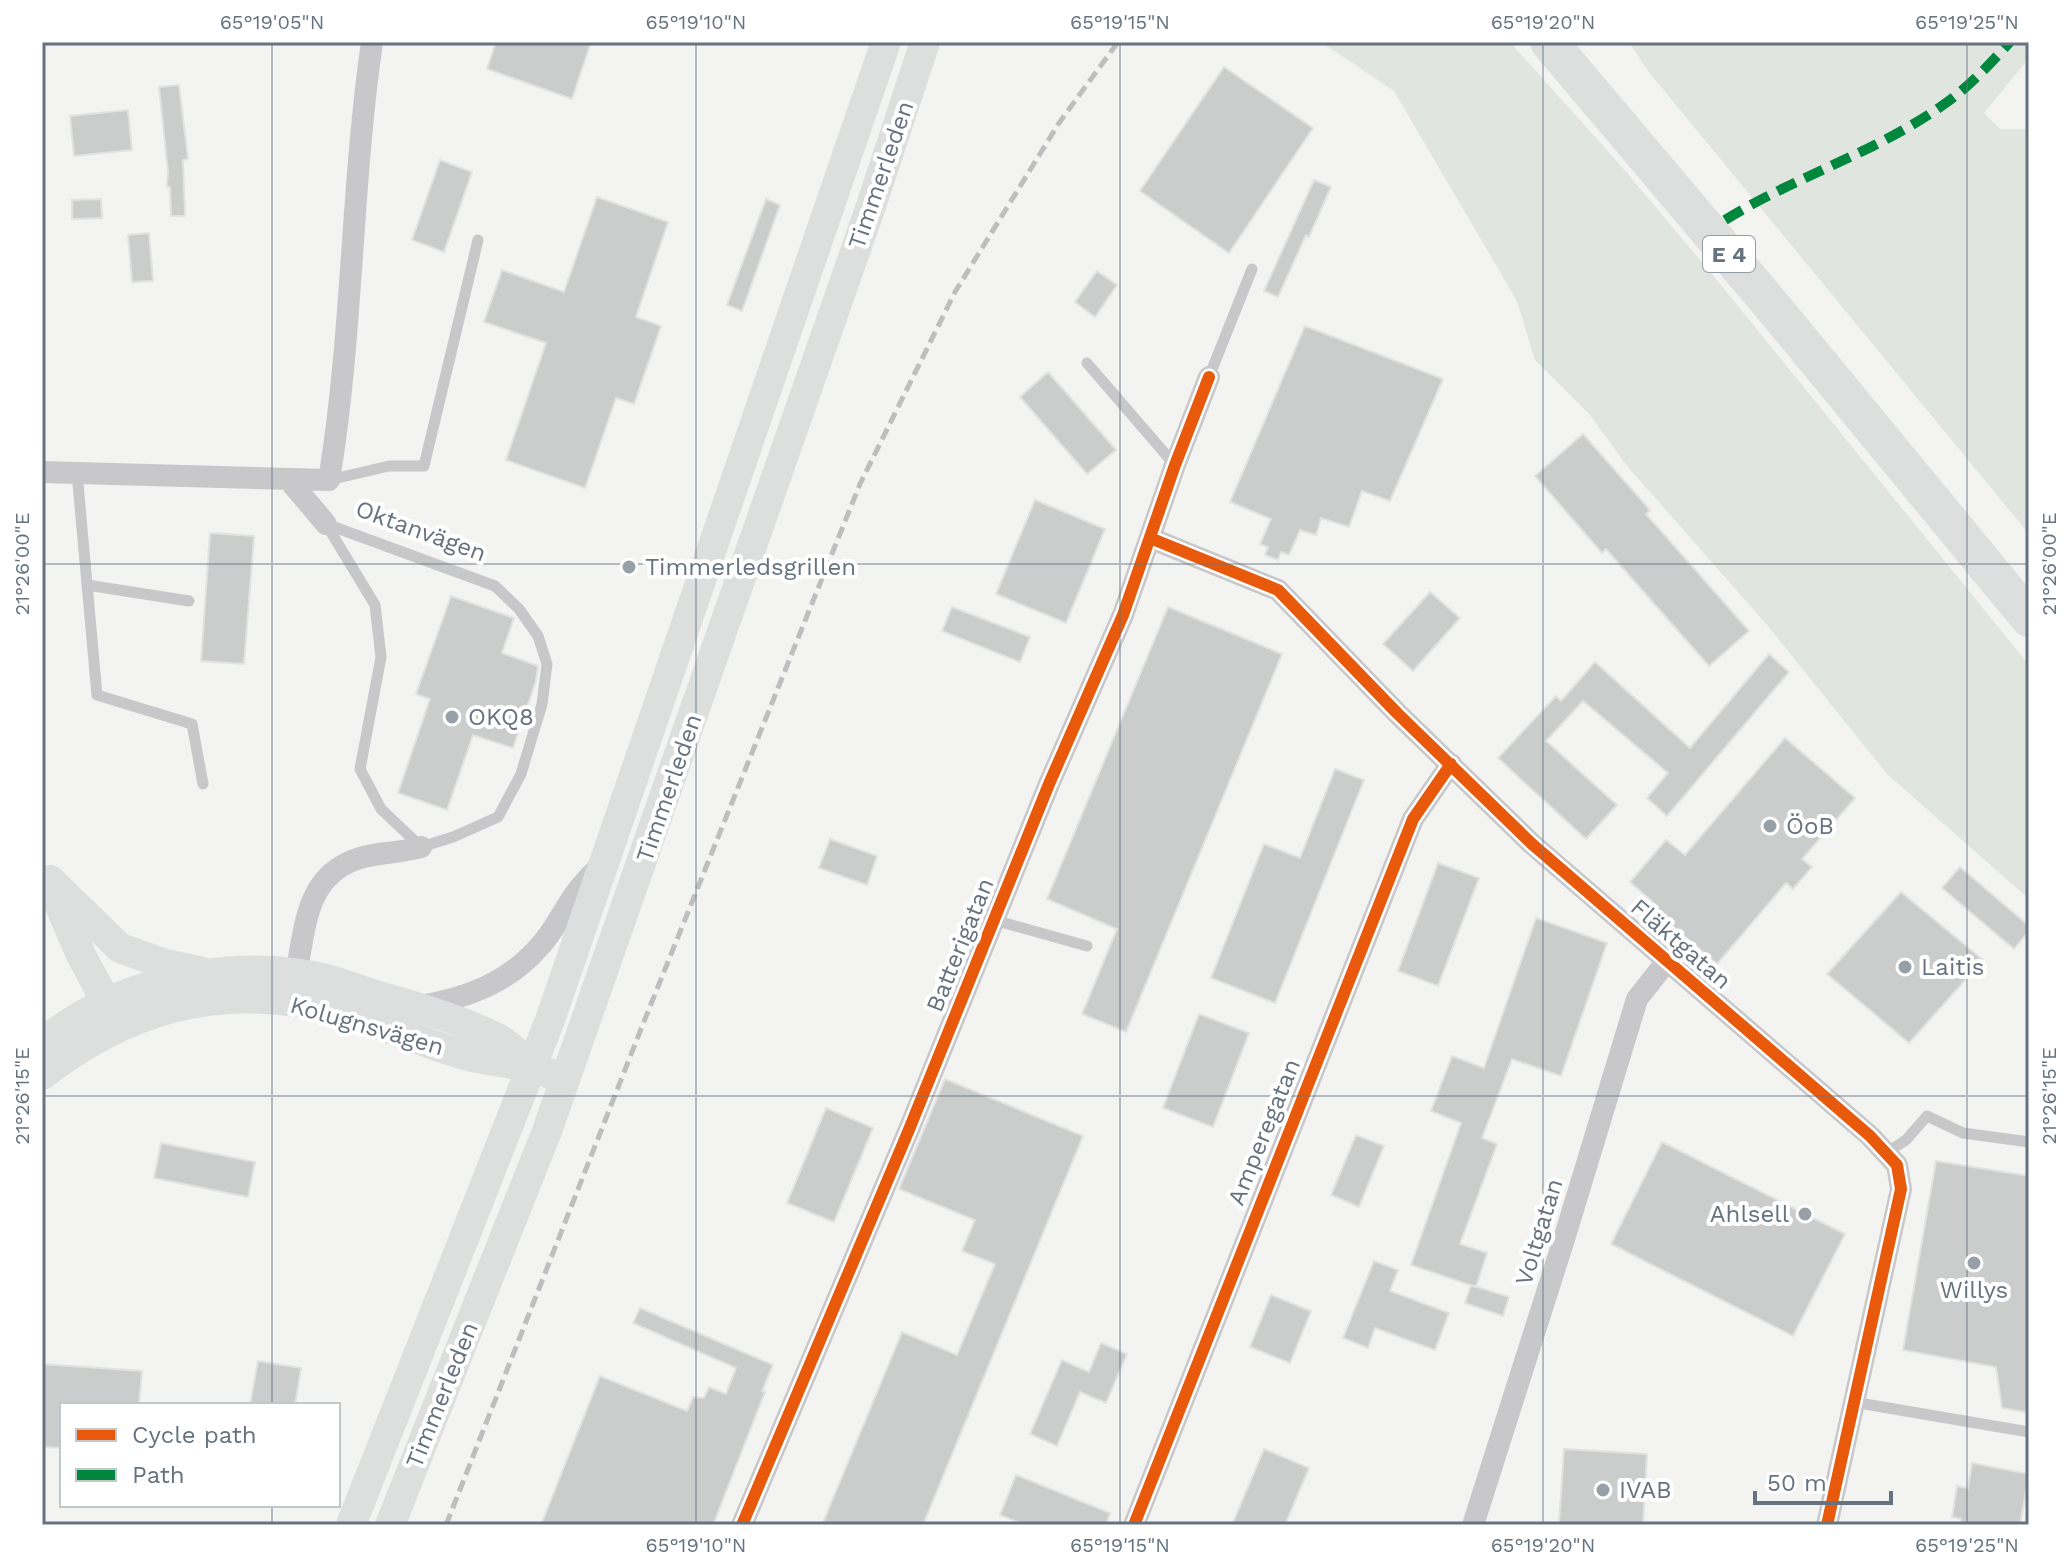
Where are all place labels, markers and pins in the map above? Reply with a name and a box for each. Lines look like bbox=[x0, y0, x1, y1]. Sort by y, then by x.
place label: Timmerledsgrillen bbox=[645, 553, 856, 581]
marker: Timmerledsgrillen bbox=[620, 558, 638, 576]
place label: OKQ8 bbox=[468, 703, 534, 731]
marker: OKQ8 bbox=[443, 708, 461, 726]
place label: ÖoB bbox=[1786, 812, 1834, 840]
marker: ÖoB bbox=[1761, 817, 1779, 835]
place label: Laitis bbox=[1921, 953, 1984, 981]
marker: Laitis bbox=[1896, 958, 1914, 976]
place label: Ahlsell bbox=[1710, 1200, 1790, 1228]
marker: Ahlsell bbox=[1796, 1205, 1814, 1223]
marker: Willys bbox=[1965, 1254, 1983, 1272]
place label: Willys bbox=[1940, 1276, 2008, 1304]
place label: IVAB bbox=[1619, 1476, 1672, 1504]
marker: IVAB bbox=[1594, 1481, 1612, 1499]

